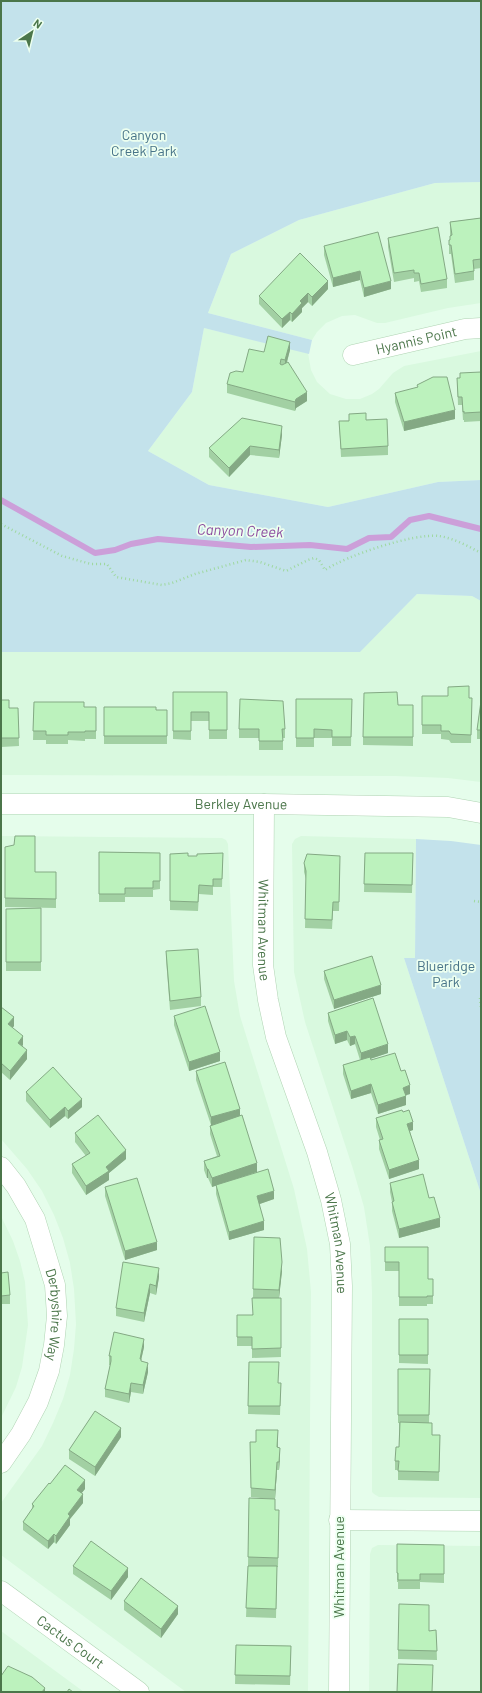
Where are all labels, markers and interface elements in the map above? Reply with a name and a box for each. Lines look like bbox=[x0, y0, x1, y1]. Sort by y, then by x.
north arrow bbox=[12, 12, 52, 52]
text: N bbox=[31, 16, 45, 31]
park label: Canyon Creek Park bbox=[111, 126, 177, 159]
street label: Hyannis Point bbox=[374, 322, 458, 357]
water label: Canyon Creek bbox=[197, 519, 284, 541]
street label: Berkley Avenue bbox=[195, 795, 287, 812]
street label: Whitman Avenue bbox=[255, 879, 274, 982]
park label: Blueridge Park bbox=[417, 957, 475, 990]
street label: Whitman Avenue bbox=[321, 1190, 351, 1294]
street label: Derbyshire Way bbox=[42, 1266, 66, 1363]
street label: Whitman Avenue bbox=[330, 1516, 347, 1618]
street label: Cactus Court bbox=[34, 1611, 108, 1672]

